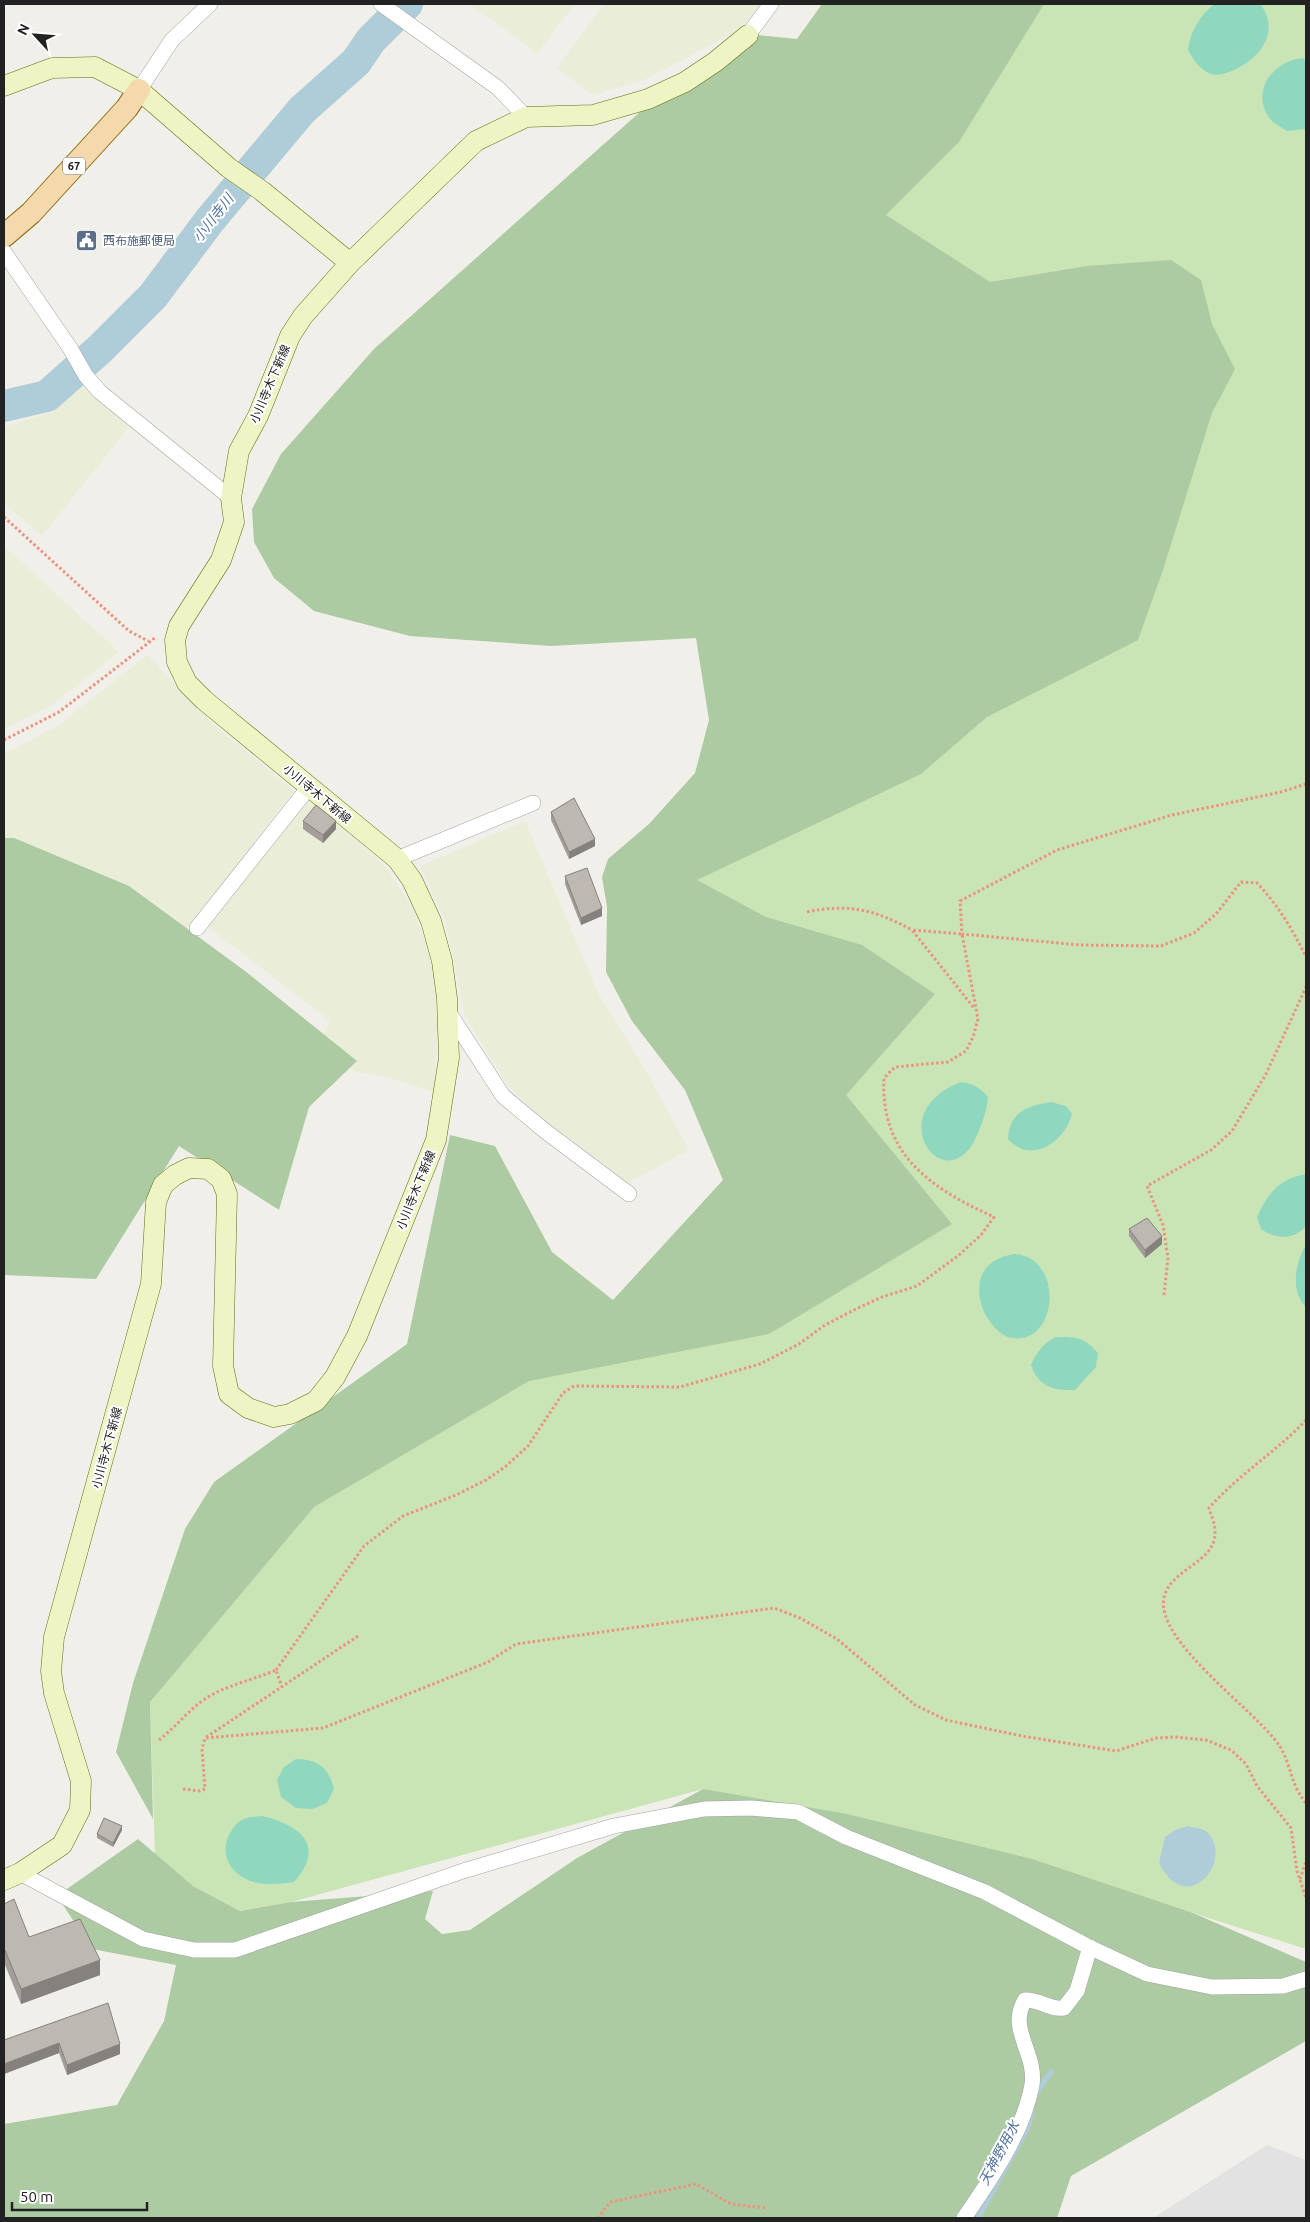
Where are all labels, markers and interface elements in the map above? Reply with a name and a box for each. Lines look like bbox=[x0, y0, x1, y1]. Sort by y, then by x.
north arrow bbox=[10, 10, 60, 60]
text: N bbox=[14, 21, 33, 38]
road number: 67 bbox=[63, 158, 85, 175]
water label: 小川寺川 bbox=[189, 189, 238, 245]
public building icon: 西布施郵便局 bbox=[75, 229, 99, 253]
place label: 西布施郵便局 bbox=[103, 234, 175, 247]
street label: 小川寺木下新線 bbox=[247, 343, 292, 425]
street label: 小川寺木下新線 bbox=[281, 762, 354, 826]
street label: 小川寺木下新線 bbox=[394, 1148, 437, 1231]
street label: 小川寺木下新線 bbox=[89, 1406, 124, 1490]
water label: 天神野用水 bbox=[976, 2117, 1023, 2188]
scale bar bbox=[12, 2180, 148, 2212]
text: 50 m bbox=[20, 2188, 53, 2205]

